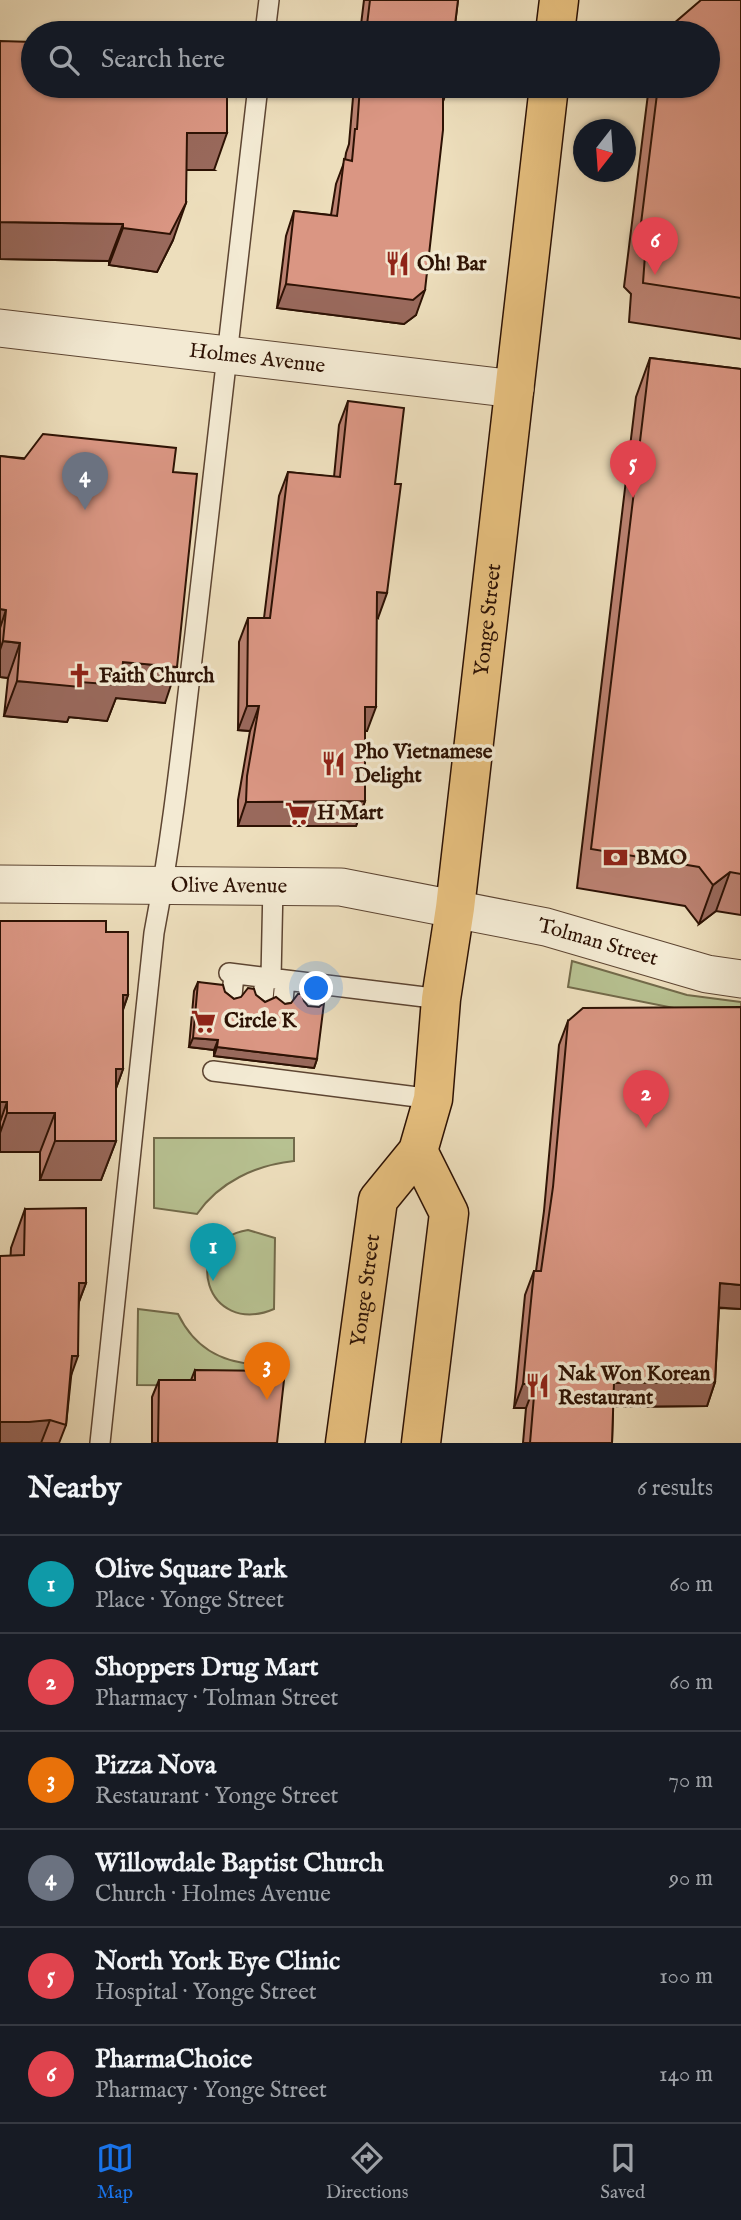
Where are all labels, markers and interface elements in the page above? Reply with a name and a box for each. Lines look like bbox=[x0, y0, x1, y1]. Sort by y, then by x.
search box bbox=[21, 21, 720, 98]
icon: search bbox=[45, 41, 83, 79]
text: Search here bbox=[101, 43, 225, 76]
north arrow bbox=[573, 119, 636, 182]
pin: 6 bbox=[632, 217, 678, 275]
restaurant icon: Oh! Bar bbox=[383, 250, 411, 278]
place label: Oh! Bar bbox=[417, 251, 487, 278]
street label: Holmes Avenue bbox=[188, 337, 327, 380]
pin: 5 bbox=[610, 440, 656, 498]
pin: 4 bbox=[62, 452, 108, 510]
street label: Yonge Street bbox=[468, 562, 508, 678]
church icon: Faith Church bbox=[65, 662, 93, 690]
place label: Faith Church bbox=[99, 663, 215, 690]
place label: Pho Vietnamese Delight bbox=[354, 739, 493, 790]
restaurant icon: Pho Vietnamese Delight bbox=[320, 750, 348, 778]
supermarket icon: H Mart bbox=[283, 799, 311, 827]
place label: H Mart bbox=[317, 800, 384, 827]
bank icon: BMO bbox=[602, 844, 630, 872]
place label: BMO bbox=[636, 845, 687, 872]
street label: Olive Avenue bbox=[171, 872, 288, 900]
street label: Tolman Street bbox=[536, 912, 661, 972]
your location bbox=[299, 971, 333, 1005]
supermarket icon: Circle K bbox=[190, 1007, 218, 1035]
place label: Circle K bbox=[224, 1008, 297, 1035]
pin: 2 bbox=[623, 1070, 669, 1128]
pin: 1 bbox=[190, 1223, 236, 1281]
street label: Yonge Street bbox=[345, 1232, 387, 1348]
pin: 3 bbox=[244, 1342, 290, 1400]
place label: Nak Won Korean Restaurant bbox=[557, 1361, 710, 1412]
restaurant icon: Nak Won Korean Restaurant bbox=[524, 1372, 552, 1400]
text: Nearby bbox=[28, 1470, 121, 1508]
text: 6 results bbox=[637, 1474, 713, 1503]
text: Olive Square Park bbox=[95, 1553, 287, 1586]
text: 1 bbox=[47, 1570, 55, 1599]
text: 60 m bbox=[669, 1570, 713, 1599]
text: Place · Yonge Street bbox=[95, 1586, 284, 1615]
text: Shoppers Drug Mart bbox=[95, 1651, 318, 1684]
text: 2 bbox=[46, 1668, 56, 1697]
text: 60 m bbox=[669, 1668, 713, 1697]
text: Pharmacy · Tolman Street bbox=[95, 1684, 338, 1713]
text: Pizza Nova bbox=[95, 1749, 216, 1782]
text: 3 bbox=[47, 1766, 55, 1795]
text: 70 m bbox=[668, 1766, 713, 1795]
text: Restaurant · Yonge Street bbox=[95, 1782, 338, 1811]
text: Willowdale Baptist Church bbox=[95, 1847, 384, 1880]
text: 4 bbox=[45, 1864, 57, 1893]
text: 90 m bbox=[669, 1864, 713, 1893]
text: Church · Holmes Avenue bbox=[95, 1880, 331, 1909]
text: North York Eye Clinic bbox=[95, 1945, 340, 1978]
text: 5 bbox=[47, 1962, 55, 1991]
text: 100 m bbox=[659, 1962, 713, 1991]
text: Hospital · Yonge Street bbox=[95, 1978, 317, 2007]
text: PharmaChoice bbox=[95, 2043, 252, 2076]
text: 6 bbox=[46, 2060, 56, 2089]
text: 140 m bbox=[659, 2060, 713, 2089]
text: Pharmacy · Yonge Street bbox=[95, 2076, 327, 2105]
tab: Map bbox=[96, 2139, 134, 2205]
tab: Directions bbox=[326, 2139, 408, 2205]
tab: Saved bbox=[600, 2139, 645, 2205]

